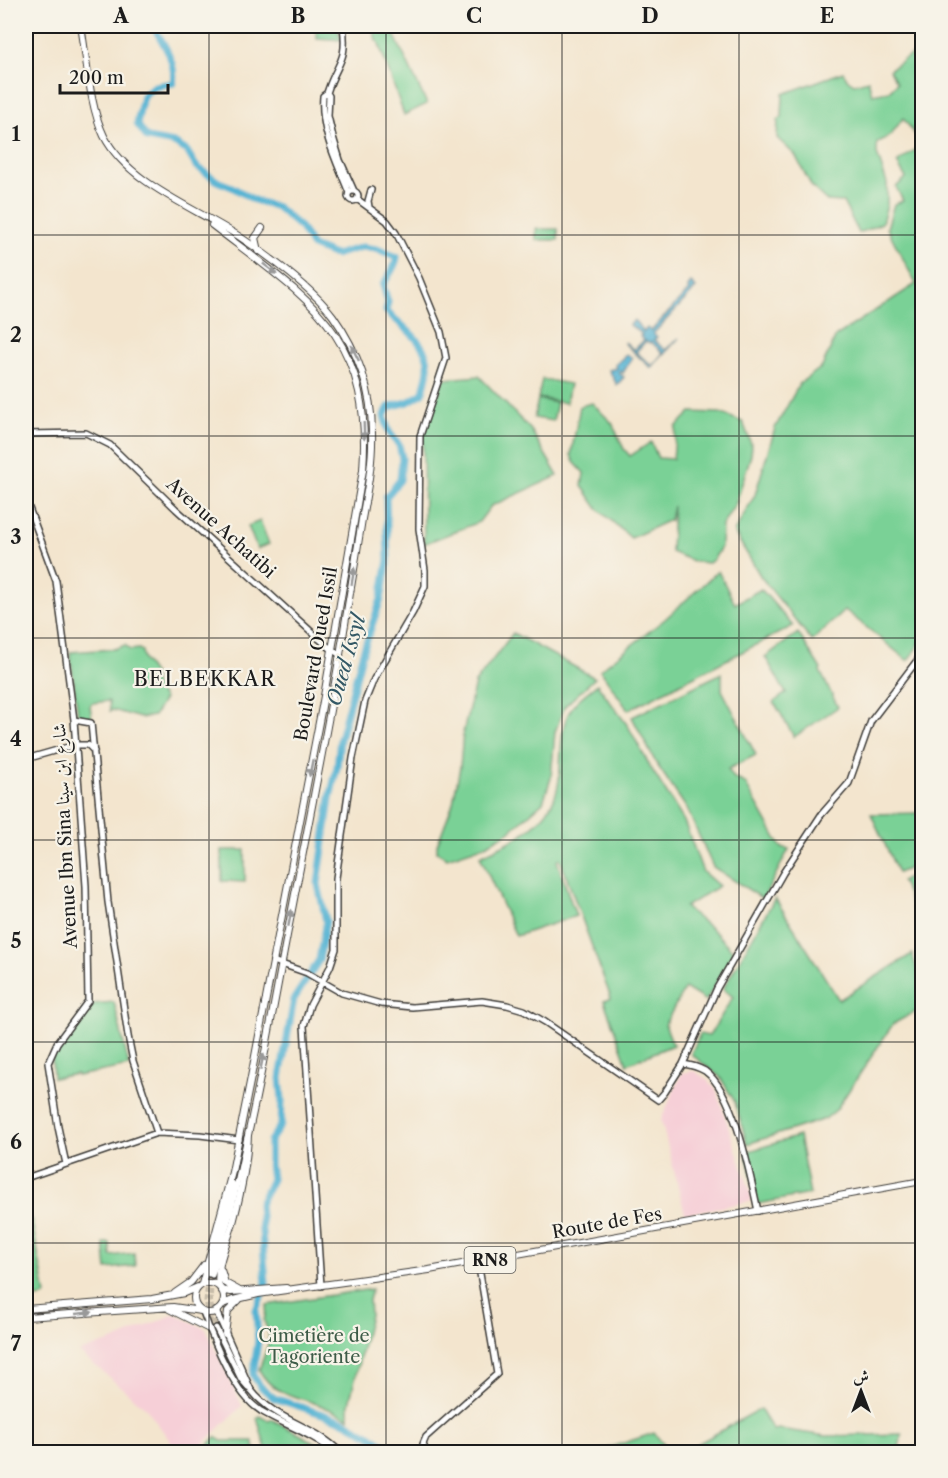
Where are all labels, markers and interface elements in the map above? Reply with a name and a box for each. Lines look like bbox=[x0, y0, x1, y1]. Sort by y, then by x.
text: A bbox=[112, 4, 129, 28]
text: B bbox=[291, 4, 306, 28]
text: C bbox=[466, 4, 482, 28]
text: D bbox=[641, 4, 659, 28]
text: E bbox=[820, 4, 834, 28]
scale bar bbox=[60, 57, 168, 95]
text: 200 m bbox=[69, 67, 124, 89]
text: 1 bbox=[12, 122, 21, 146]
one-way arrow bbox=[262, 263, 278, 276]
text: 2 bbox=[10, 323, 22, 347]
one-way arrow bbox=[350, 344, 359, 361]
one-way arrow bbox=[359, 421, 368, 440]
street label: Avenue Achatibi bbox=[161, 472, 281, 583]
text: 3 bbox=[10, 525, 22, 549]
street label: Boulevard Oued Issil bbox=[290, 565, 342, 743]
one-way arrow bbox=[349, 567, 358, 586]
water label: Oued Issyl bbox=[321, 609, 371, 709]
district label: BELBEKKAR bbox=[134, 667, 276, 691]
street label: Avenue Ibn Sina شارع ابن سينا bbox=[48, 723, 86, 950]
text: 4 bbox=[10, 727, 22, 751]
one-way arrow bbox=[306, 759, 315, 778]
one-way arrow bbox=[286, 908, 295, 927]
text: 5 bbox=[10, 929, 22, 953]
one-way arrow bbox=[258, 1052, 267, 1071]
text: 6 bbox=[10, 1130, 22, 1154]
street label: Route de Fes bbox=[550, 1203, 664, 1243]
road number: RN8 bbox=[464, 1247, 516, 1273]
one-way arrow bbox=[74, 1308, 93, 1318]
park label: Cimetière de Tagoriente bbox=[258, 1325, 370, 1368]
text: 7 bbox=[11, 1332, 22, 1356]
north arrow bbox=[831, 1361, 891, 1421]
text: ش bbox=[853, 1366, 869, 1386]

